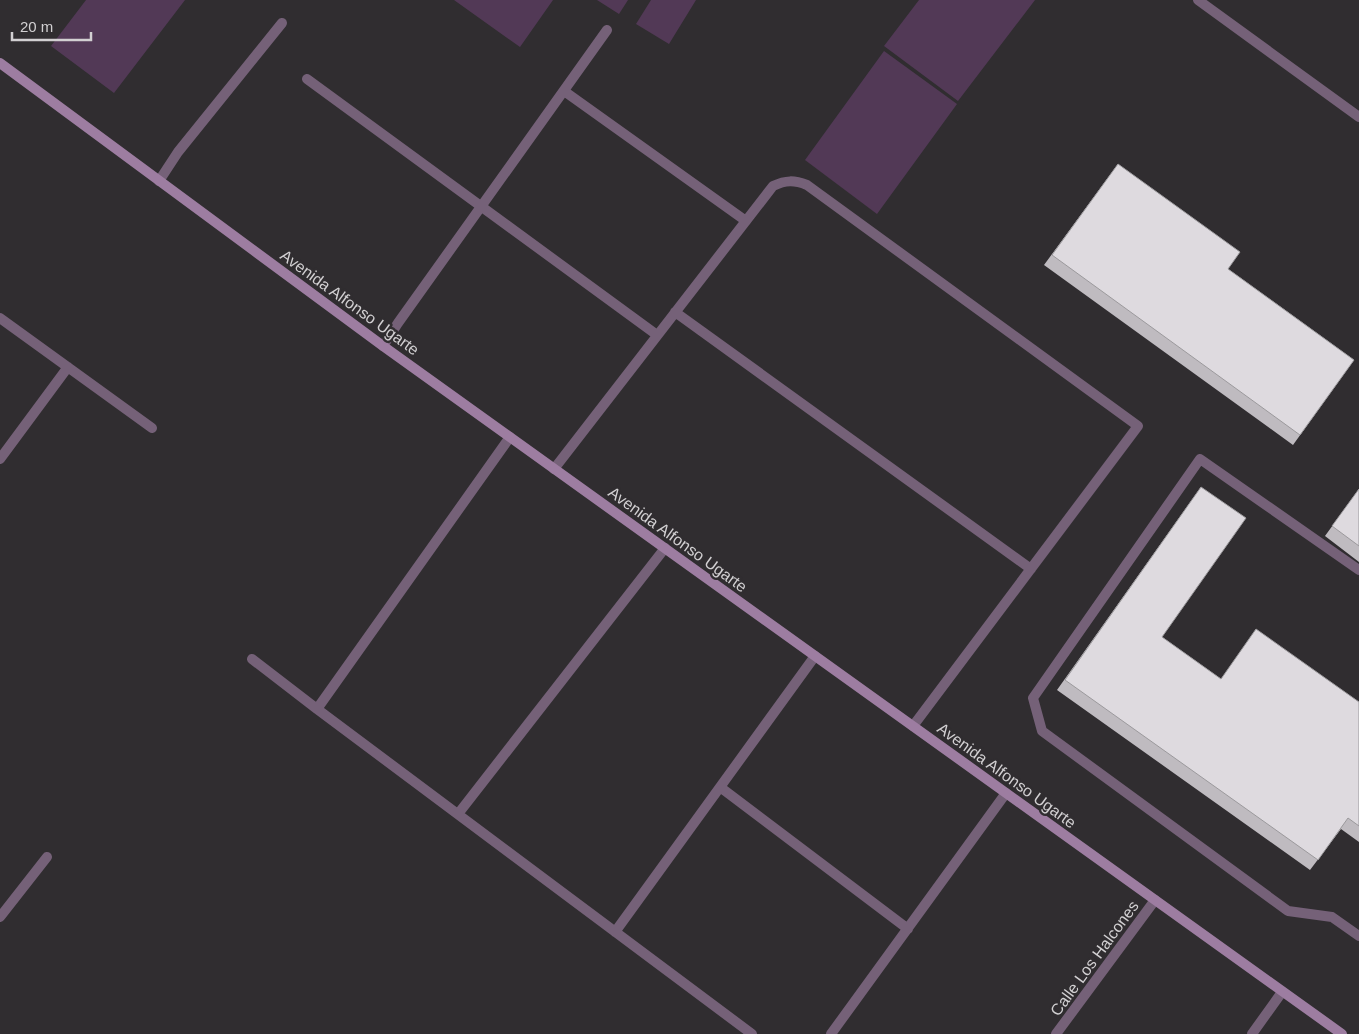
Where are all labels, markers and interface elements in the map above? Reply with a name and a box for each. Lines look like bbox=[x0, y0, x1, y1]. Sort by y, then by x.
scale bar bbox=[12, 10, 91, 42]
text: 20 m bbox=[20, 18, 53, 35]
street label: Avenida Alfonso Ugarte bbox=[277, 246, 422, 358]
street label: Avenida Alfonso Ugarte bbox=[605, 483, 750, 595]
street label: Avenida Alfonso Ugarte bbox=[934, 719, 1079, 831]
street label: Calle Los Halcones bbox=[1047, 898, 1142, 1019]

